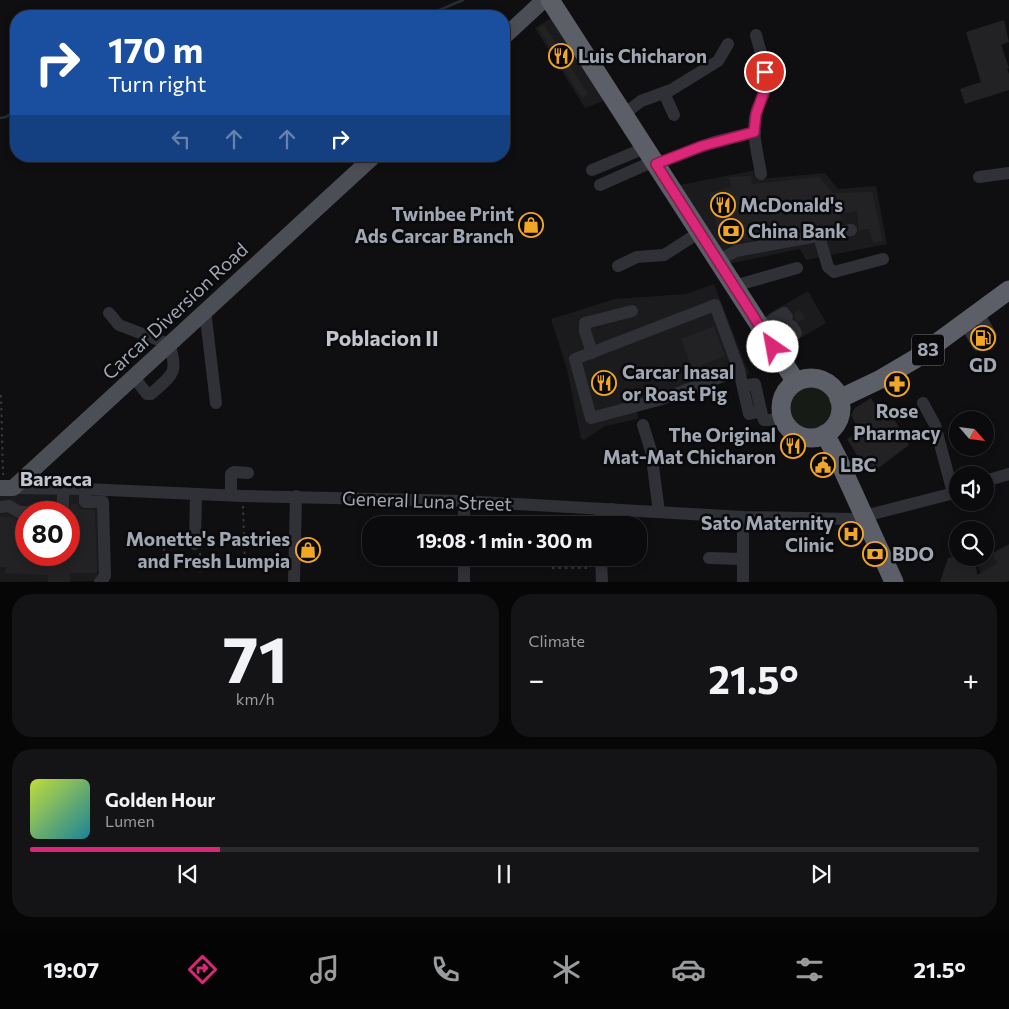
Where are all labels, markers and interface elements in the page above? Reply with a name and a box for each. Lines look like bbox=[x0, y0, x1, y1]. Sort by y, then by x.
text: 170 m bbox=[108, 27, 203, 70]
icon: right bbox=[25, 30, 90, 95]
restaurant icon: Luis Chicharon bbox=[548, 43, 574, 69]
place label: Luis Chicharon bbox=[578, 44, 707, 67]
pin bbox=[744, 51, 786, 93]
icon: arrive bbox=[751, 58, 779, 86]
text: Turn right bbox=[108, 70, 206, 97]
icon: left bbox=[167, 125, 195, 153]
icon: ahead bbox=[220, 125, 248, 153]
icon: ahead bbox=[273, 125, 301, 153]
icon: right bbox=[326, 125, 354, 153]
restaurant icon: McDonald's bbox=[710, 192, 736, 218]
place label: McDonald's bbox=[740, 193, 843, 216]
place label: Twinbee Print Ads Carcar Branch bbox=[355, 202, 514, 247]
shop icon: Twinbee Print Ads Carcar Branch bbox=[518, 212, 544, 238]
bank icon: China Bank bbox=[718, 218, 744, 244]
place label: China Bank bbox=[748, 219, 846, 242]
street label: Carcar Diversion Road bbox=[97, 237, 252, 384]
position arrow bbox=[746, 320, 798, 372]
district label: Poblacion II bbox=[325, 325, 439, 350]
fuel station icon: GD bbox=[970, 325, 996, 351]
road number: 83 bbox=[912, 334, 944, 366]
place label: GD bbox=[969, 353, 997, 376]
place label: Carcar Inasal or Roast Pig bbox=[622, 360, 734, 405]
restaurant icon: Carcar Inasal or Roast Pig bbox=[591, 370, 617, 396]
pharmacy icon: Rose Pharmacy bbox=[884, 371, 910, 397]
place label: Rose Pharmacy bbox=[853, 399, 941, 444]
north arrow bbox=[949, 411, 994, 456]
map controls bbox=[949, 411, 994, 566]
place label: The Original Mat-Mat Chicharon bbox=[603, 423, 776, 468]
restaurant icon: The Original Mat-Mat Chicharon bbox=[780, 433, 806, 459]
public building icon: LBC bbox=[810, 452, 836, 478]
place label: LBC bbox=[840, 453, 877, 476]
district label: Baracca bbox=[20, 466, 92, 490]
button: sound bbox=[949, 466, 994, 511]
street label: General Luna Street bbox=[342, 486, 513, 515]
speed limit sign: 80 bbox=[15, 501, 80, 566]
place label: Sato Maternity Clinic bbox=[701, 511, 835, 556]
hospital icon: Sato Maternity Clinic bbox=[838, 521, 864, 547]
button: search bbox=[949, 521, 994, 566]
place label: Monette's Pastries and Fresh Lumpia bbox=[126, 527, 290, 572]
text: 19:08 · 1 min · 300 m bbox=[417, 529, 592, 552]
shop icon: Monette's Pastries and Fresh Lumpia bbox=[295, 537, 321, 563]
bank icon: BDO bbox=[862, 541, 888, 567]
place label: BDO bbox=[892, 542, 934, 565]
text: 71 bbox=[223, 617, 288, 696]
text: Climate bbox=[529, 631, 585, 650]
text: 21.5° bbox=[708, 655, 799, 702]
text: − bbox=[529, 662, 544, 696]
text: + bbox=[963, 662, 979, 696]
text: km/h bbox=[236, 689, 275, 708]
text: Golden Hour bbox=[105, 788, 215, 811]
text: Lumen bbox=[105, 811, 155, 830]
icon: previous bbox=[174, 860, 202, 888]
icon: pause bbox=[490, 860, 518, 888]
icon: next bbox=[807, 860, 835, 888]
icon: directions bbox=[185, 952, 220, 987]
icon: music bbox=[307, 952, 342, 987]
icon: phone bbox=[428, 952, 463, 987]
icon: climate bbox=[549, 952, 584, 987]
icon: car bbox=[671, 952, 706, 987]
icon: filters bbox=[792, 952, 827, 987]
text: 19:07 bbox=[43, 956, 99, 983]
text: 21.5° bbox=[914, 956, 966, 983]

